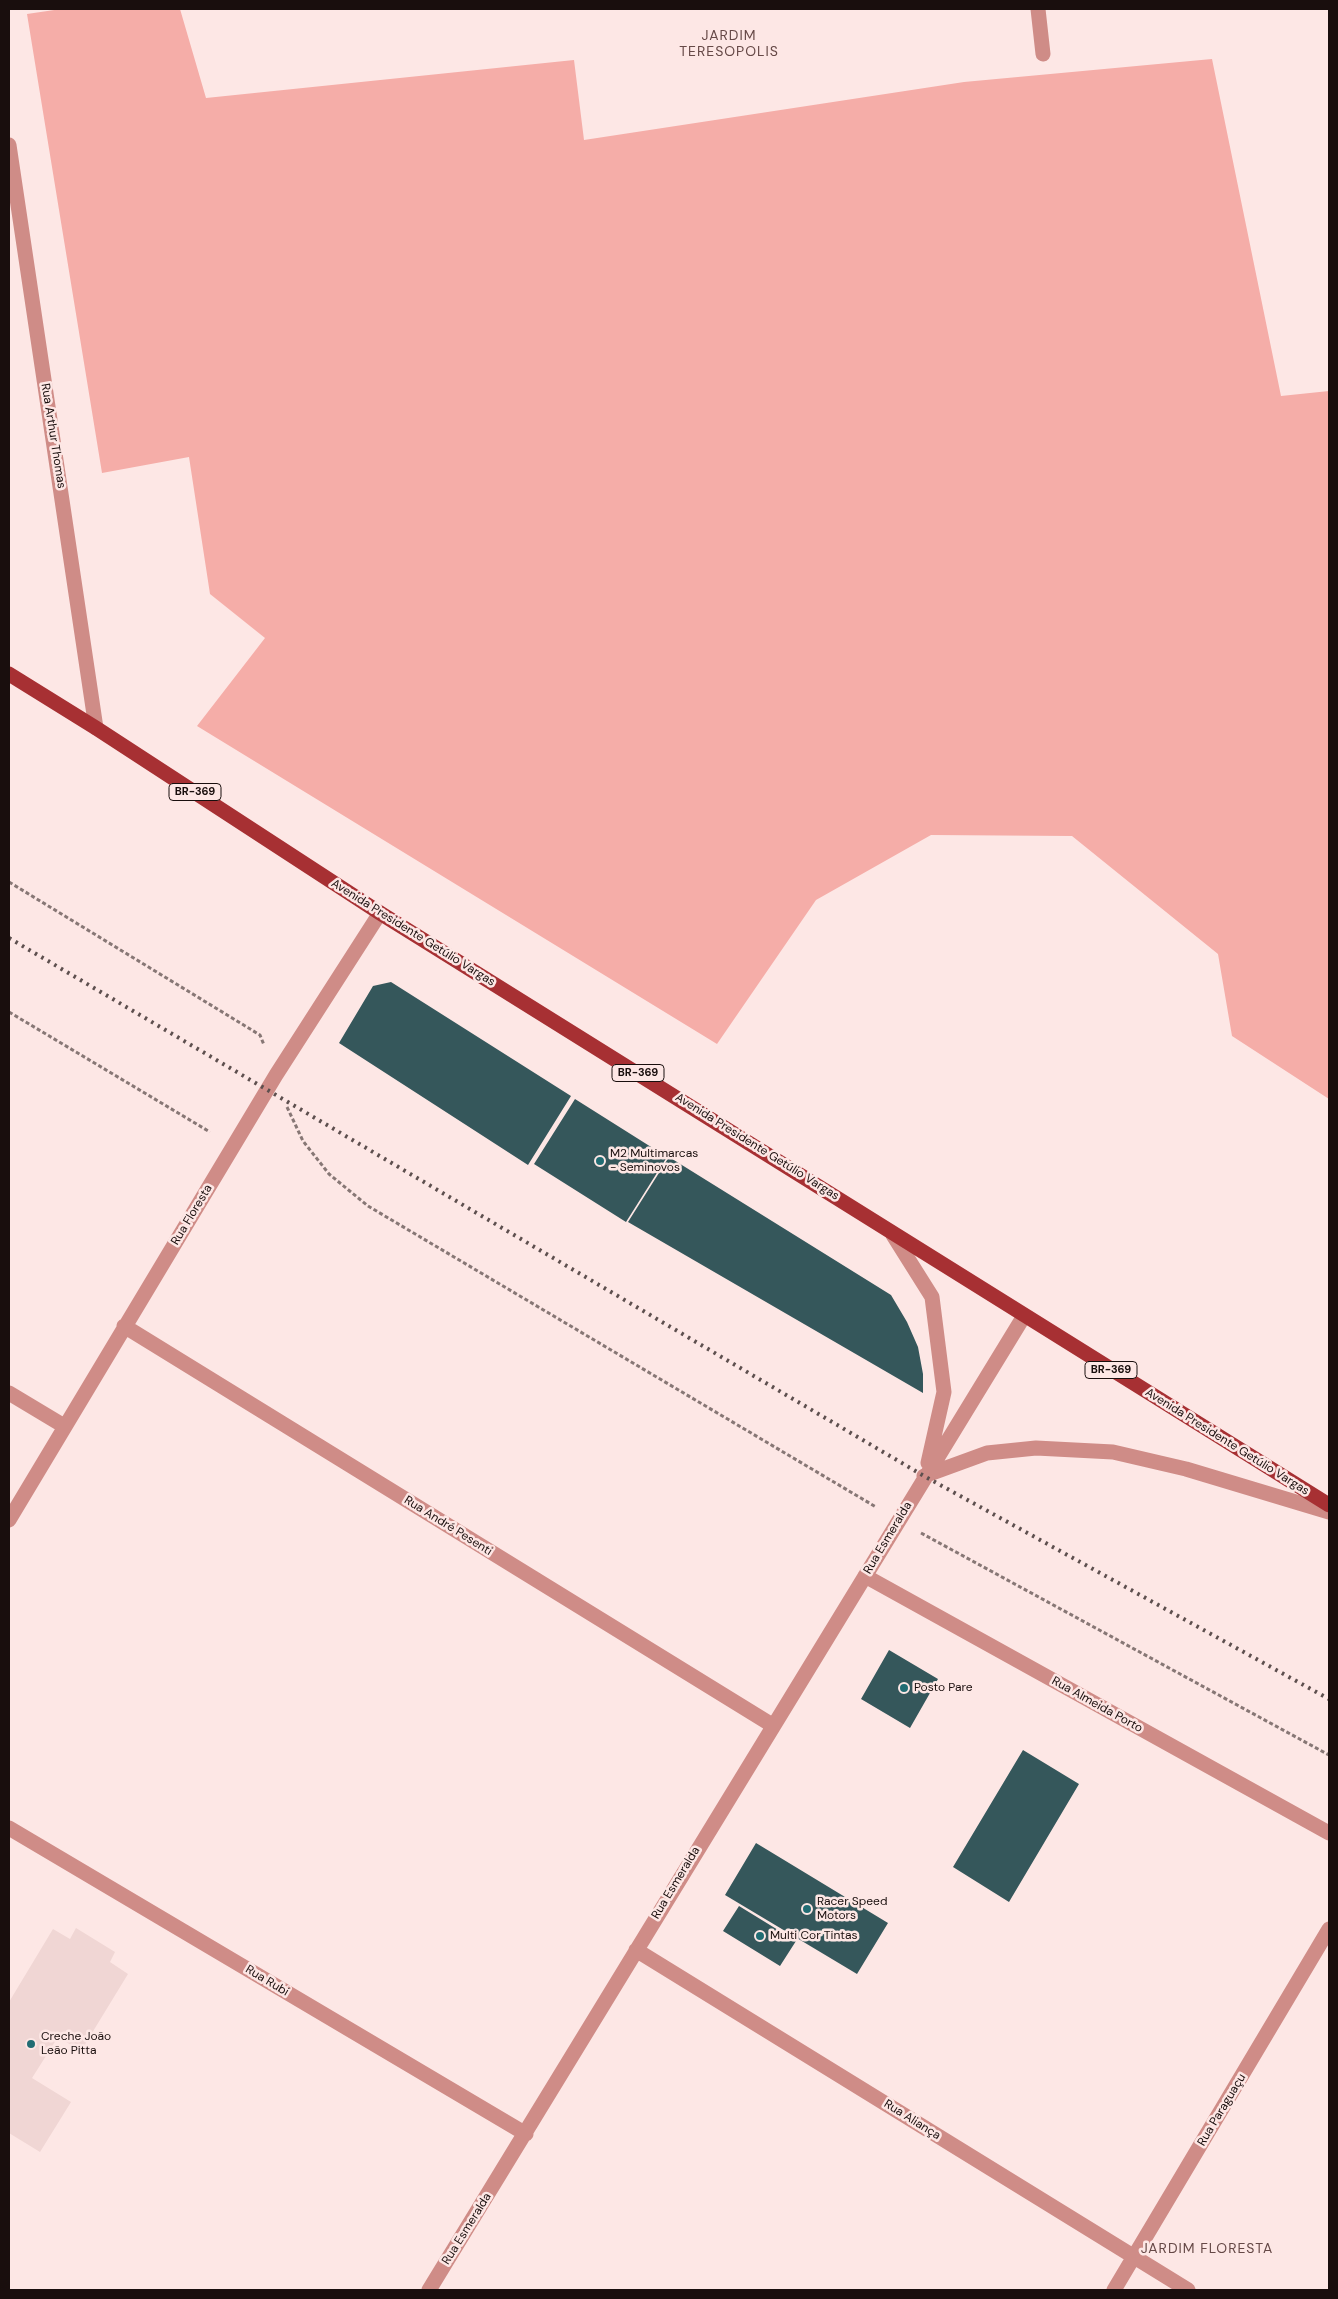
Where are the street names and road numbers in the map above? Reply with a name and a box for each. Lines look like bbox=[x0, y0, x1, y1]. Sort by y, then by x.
street label: Rua Arthur Thomas bbox=[38, 382, 68, 490]
road number: BR-369 bbox=[169, 784, 221, 800]
street label: Avenida Presidente Getúlio Vargas bbox=[328, 876, 498, 990]
road number: BR-369 bbox=[612, 1064, 664, 1082]
street label: Avenida Presidente Getúlio Vargas bbox=[672, 1090, 842, 1204]
street label: Rua Floresta bbox=[168, 1182, 216, 1248]
road number: BR-369 bbox=[1085, 1362, 1137, 1378]
street label: Avenida Presidente Getúlio Vargas bbox=[1142, 1385, 1312, 1499]
street label: Rua André Pesenti bbox=[401, 1493, 495, 1559]
street label: Rua Esmeralda bbox=[861, 1499, 915, 1577]
street label: Rua Almeida Porto bbox=[1049, 1674, 1145, 1736]
street label: Rua Esmeralda bbox=[649, 1844, 703, 1922]
street label: Rua Rubi bbox=[243, 1962, 291, 2000]
street label: Rua Paraguaçu bbox=[1195, 2071, 1249, 2149]
street label: Rua Aliança bbox=[881, 2097, 943, 2143]
street label: Rua Esmeralda bbox=[439, 2191, 495, 2267]

